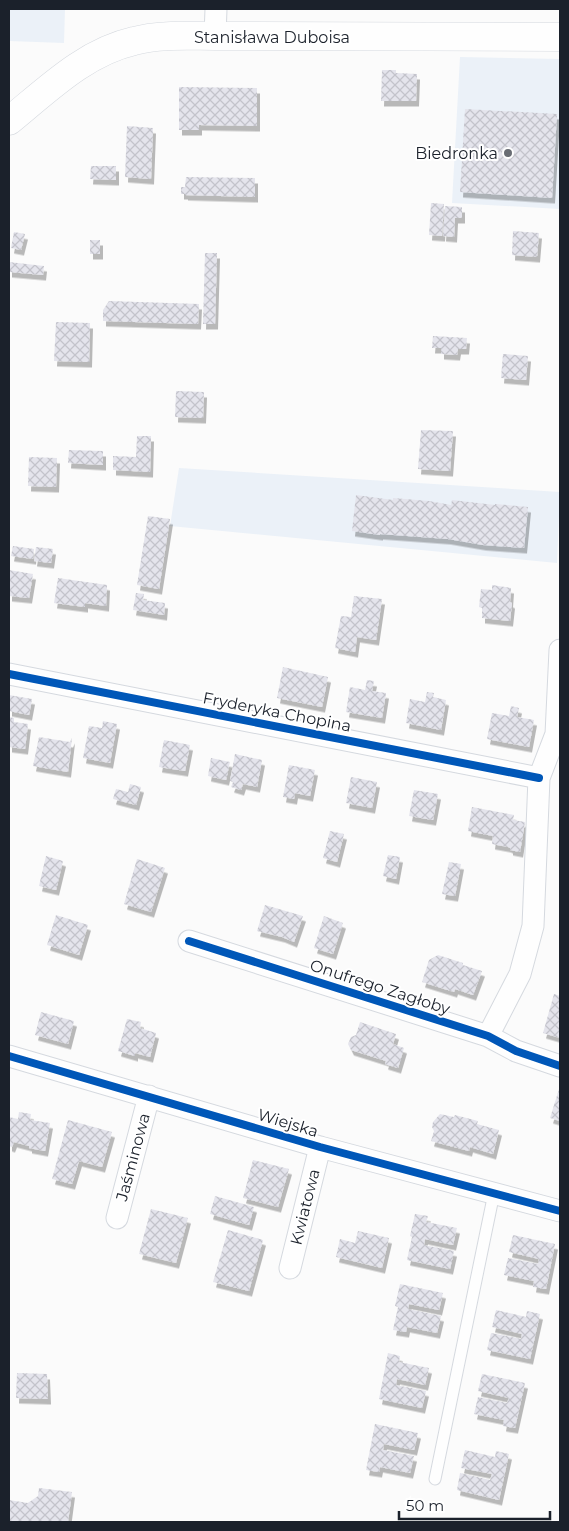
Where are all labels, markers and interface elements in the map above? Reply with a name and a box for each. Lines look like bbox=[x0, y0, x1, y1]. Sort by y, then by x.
street label: Stanisława Duboisa bbox=[194, 28, 350, 47]
place label: Biedronka bbox=[415, 144, 498, 163]
marker: Biedronka bbox=[502, 147, 514, 159]
street label: Fryderyka Chopina bbox=[201, 688, 353, 736]
street label: Onufrego Zagłoby bbox=[308, 955, 453, 1019]
street label: Wiejska bbox=[255, 1105, 321, 1141]
street label: Jaśminowa bbox=[112, 1111, 154, 1204]
street label: Kwiatowa bbox=[286, 1167, 324, 1247]
scale bar bbox=[399, 1488, 550, 1520]
text: 50 m bbox=[406, 1496, 444, 1515]

